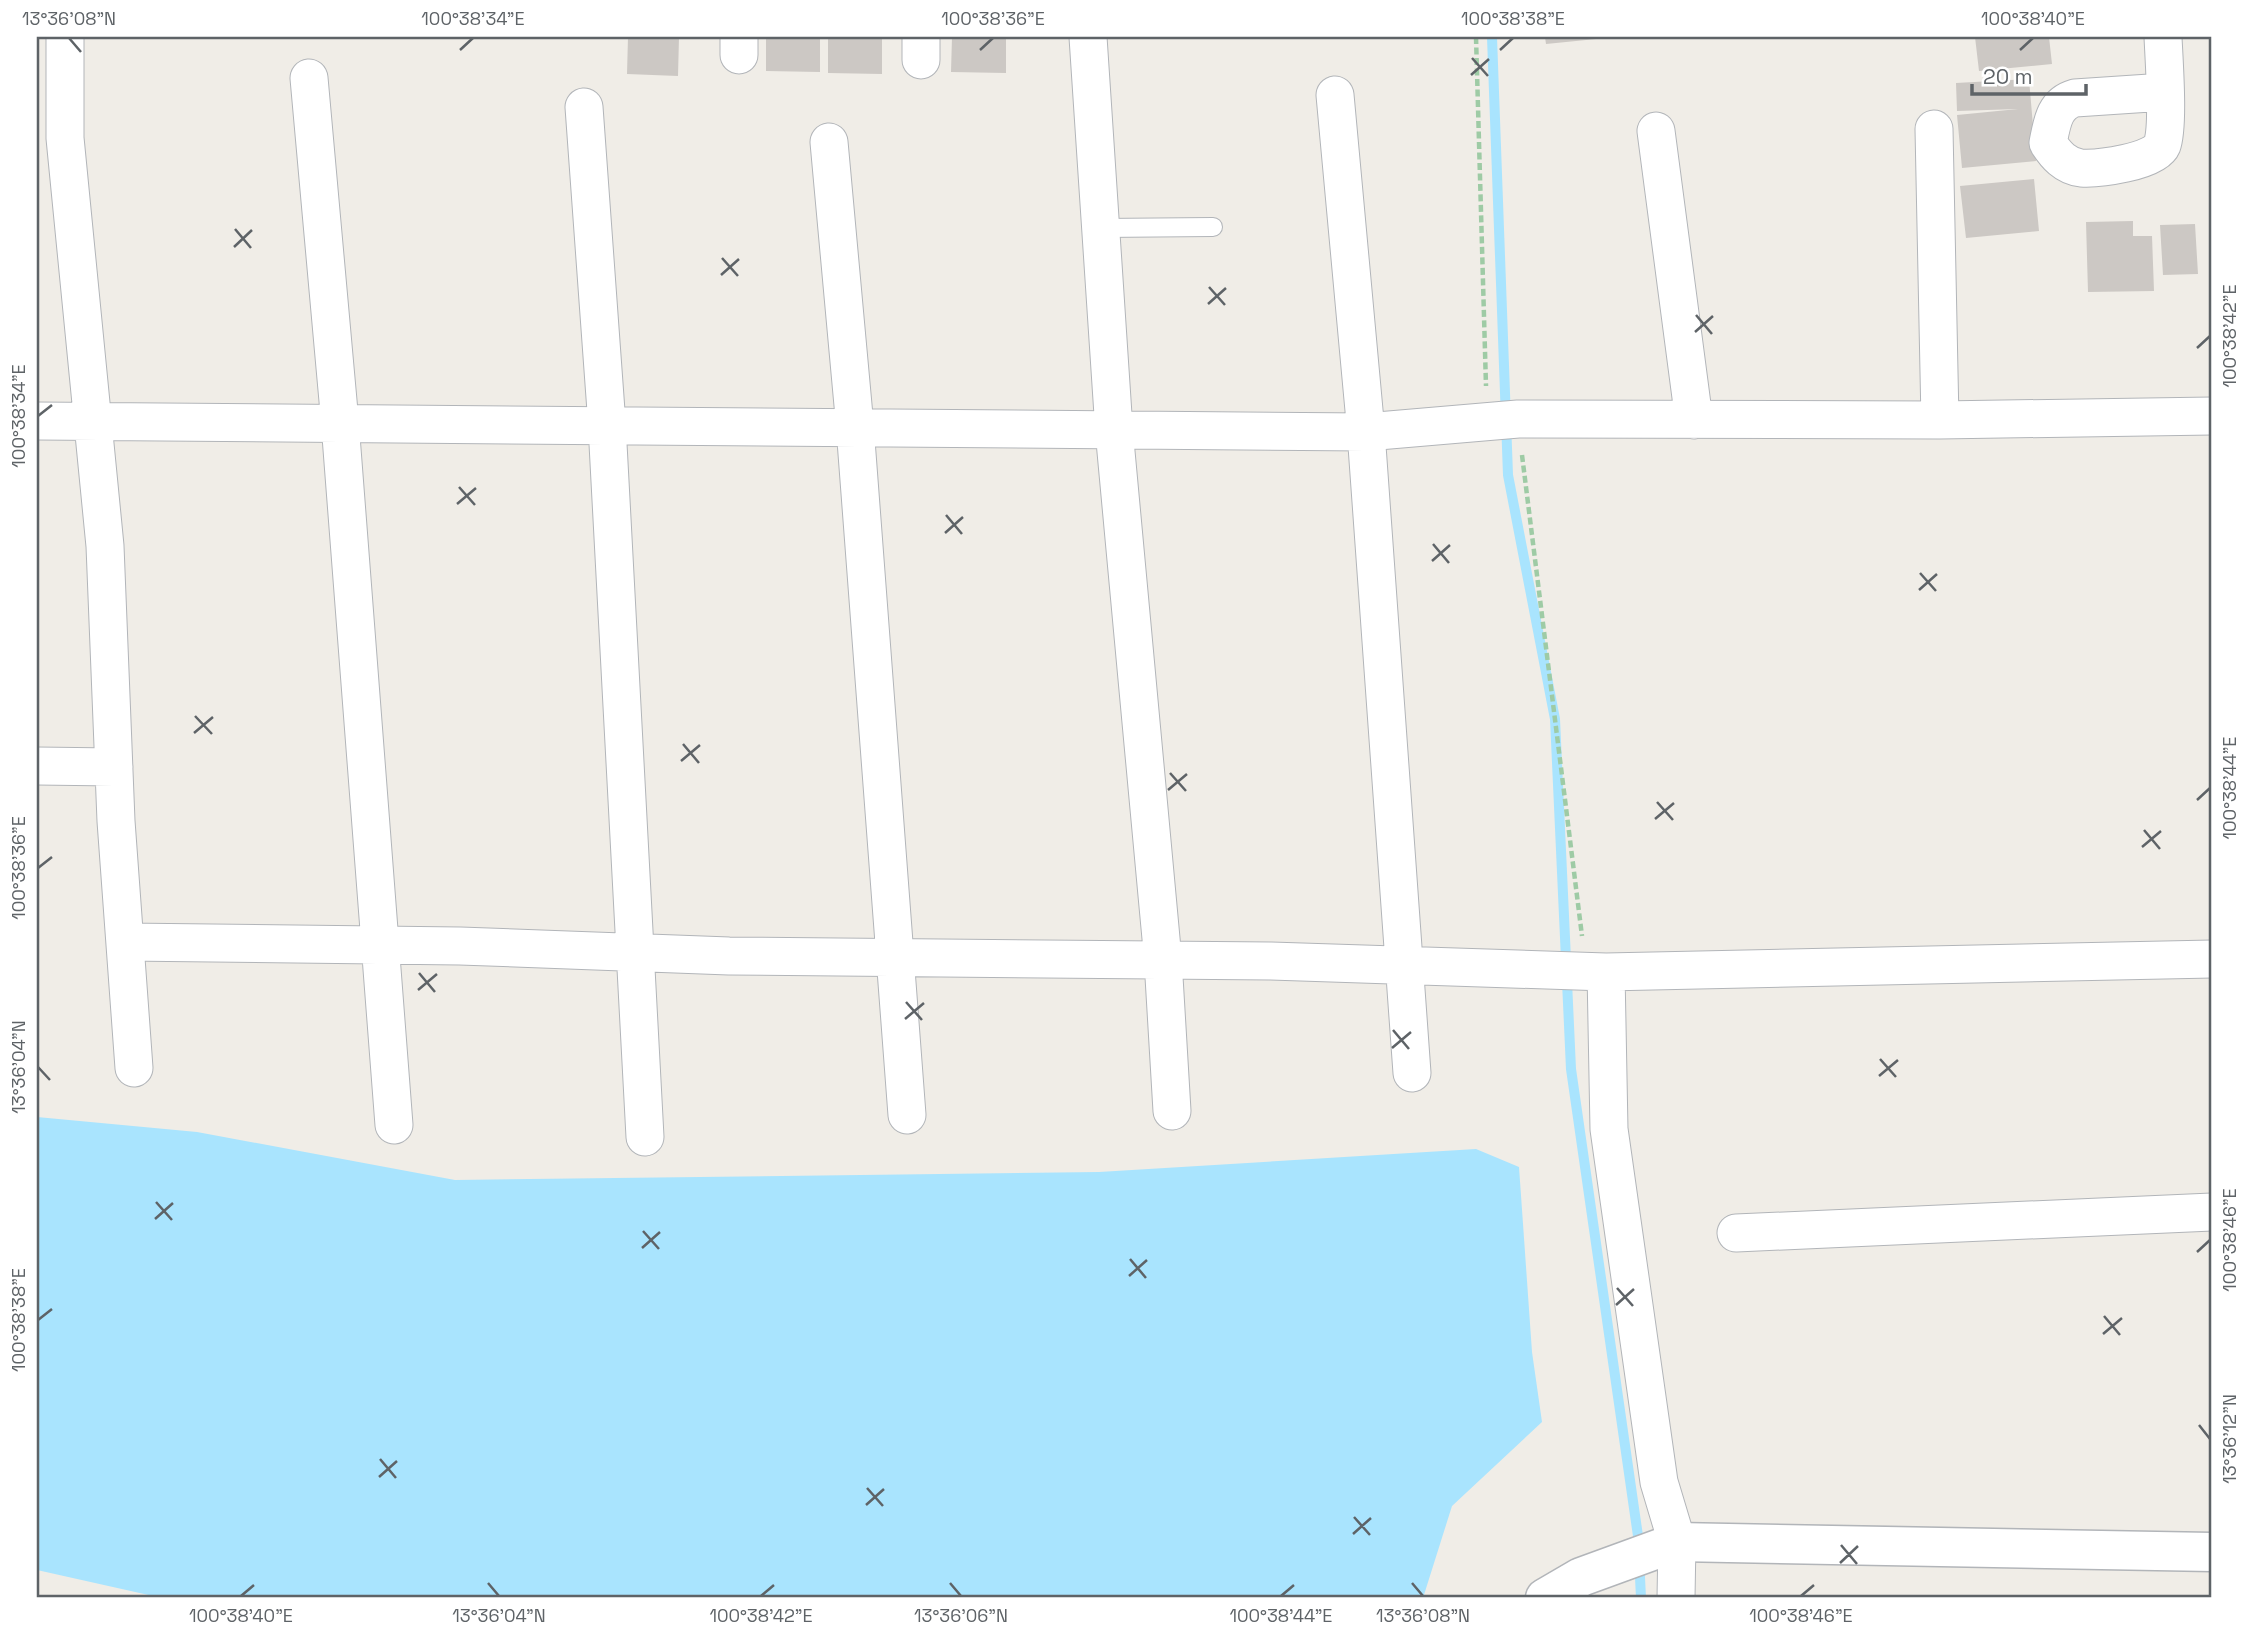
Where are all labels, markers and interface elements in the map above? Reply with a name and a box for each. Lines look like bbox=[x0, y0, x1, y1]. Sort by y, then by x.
text: 13°36'08"N bbox=[22, 7, 116, 30]
text: 100°38'34"E bbox=[421, 7, 525, 30]
text: 100°38'36"E bbox=[941, 7, 1045, 30]
text: 100°38'38"E bbox=[1461, 7, 1565, 30]
text: 100°38'40"E bbox=[1981, 7, 2085, 30]
scale bar bbox=[1972, 52, 2086, 96]
text: 20 m bbox=[1983, 63, 2033, 90]
text: 100°38'42"E bbox=[2218, 284, 2241, 388]
text: 100°38'34"E bbox=[7, 364, 30, 468]
text: 100°38'44"E bbox=[2218, 737, 2241, 839]
text: 100°38'36"E bbox=[7, 816, 30, 920]
text: 13°36'04"N bbox=[7, 1020, 30, 1114]
text: 100°38'46"E bbox=[2218, 1188, 2241, 1292]
text: 100°38'38"E bbox=[7, 1268, 30, 1372]
text: 13°36'12"N bbox=[2218, 1394, 2241, 1484]
text: 100°38'40"E bbox=[189, 1604, 293, 1627]
text: 13°36'04"N bbox=[452, 1604, 546, 1627]
text: 100°38'42"E bbox=[709, 1604, 813, 1627]
text: 13°36'06"N bbox=[914, 1604, 1008, 1627]
text: 100°38'44"E bbox=[1230, 1604, 1332, 1627]
text: 13°36'08"N bbox=[1376, 1604, 1470, 1627]
text: 100°38'46"E bbox=[1749, 1604, 1853, 1627]

